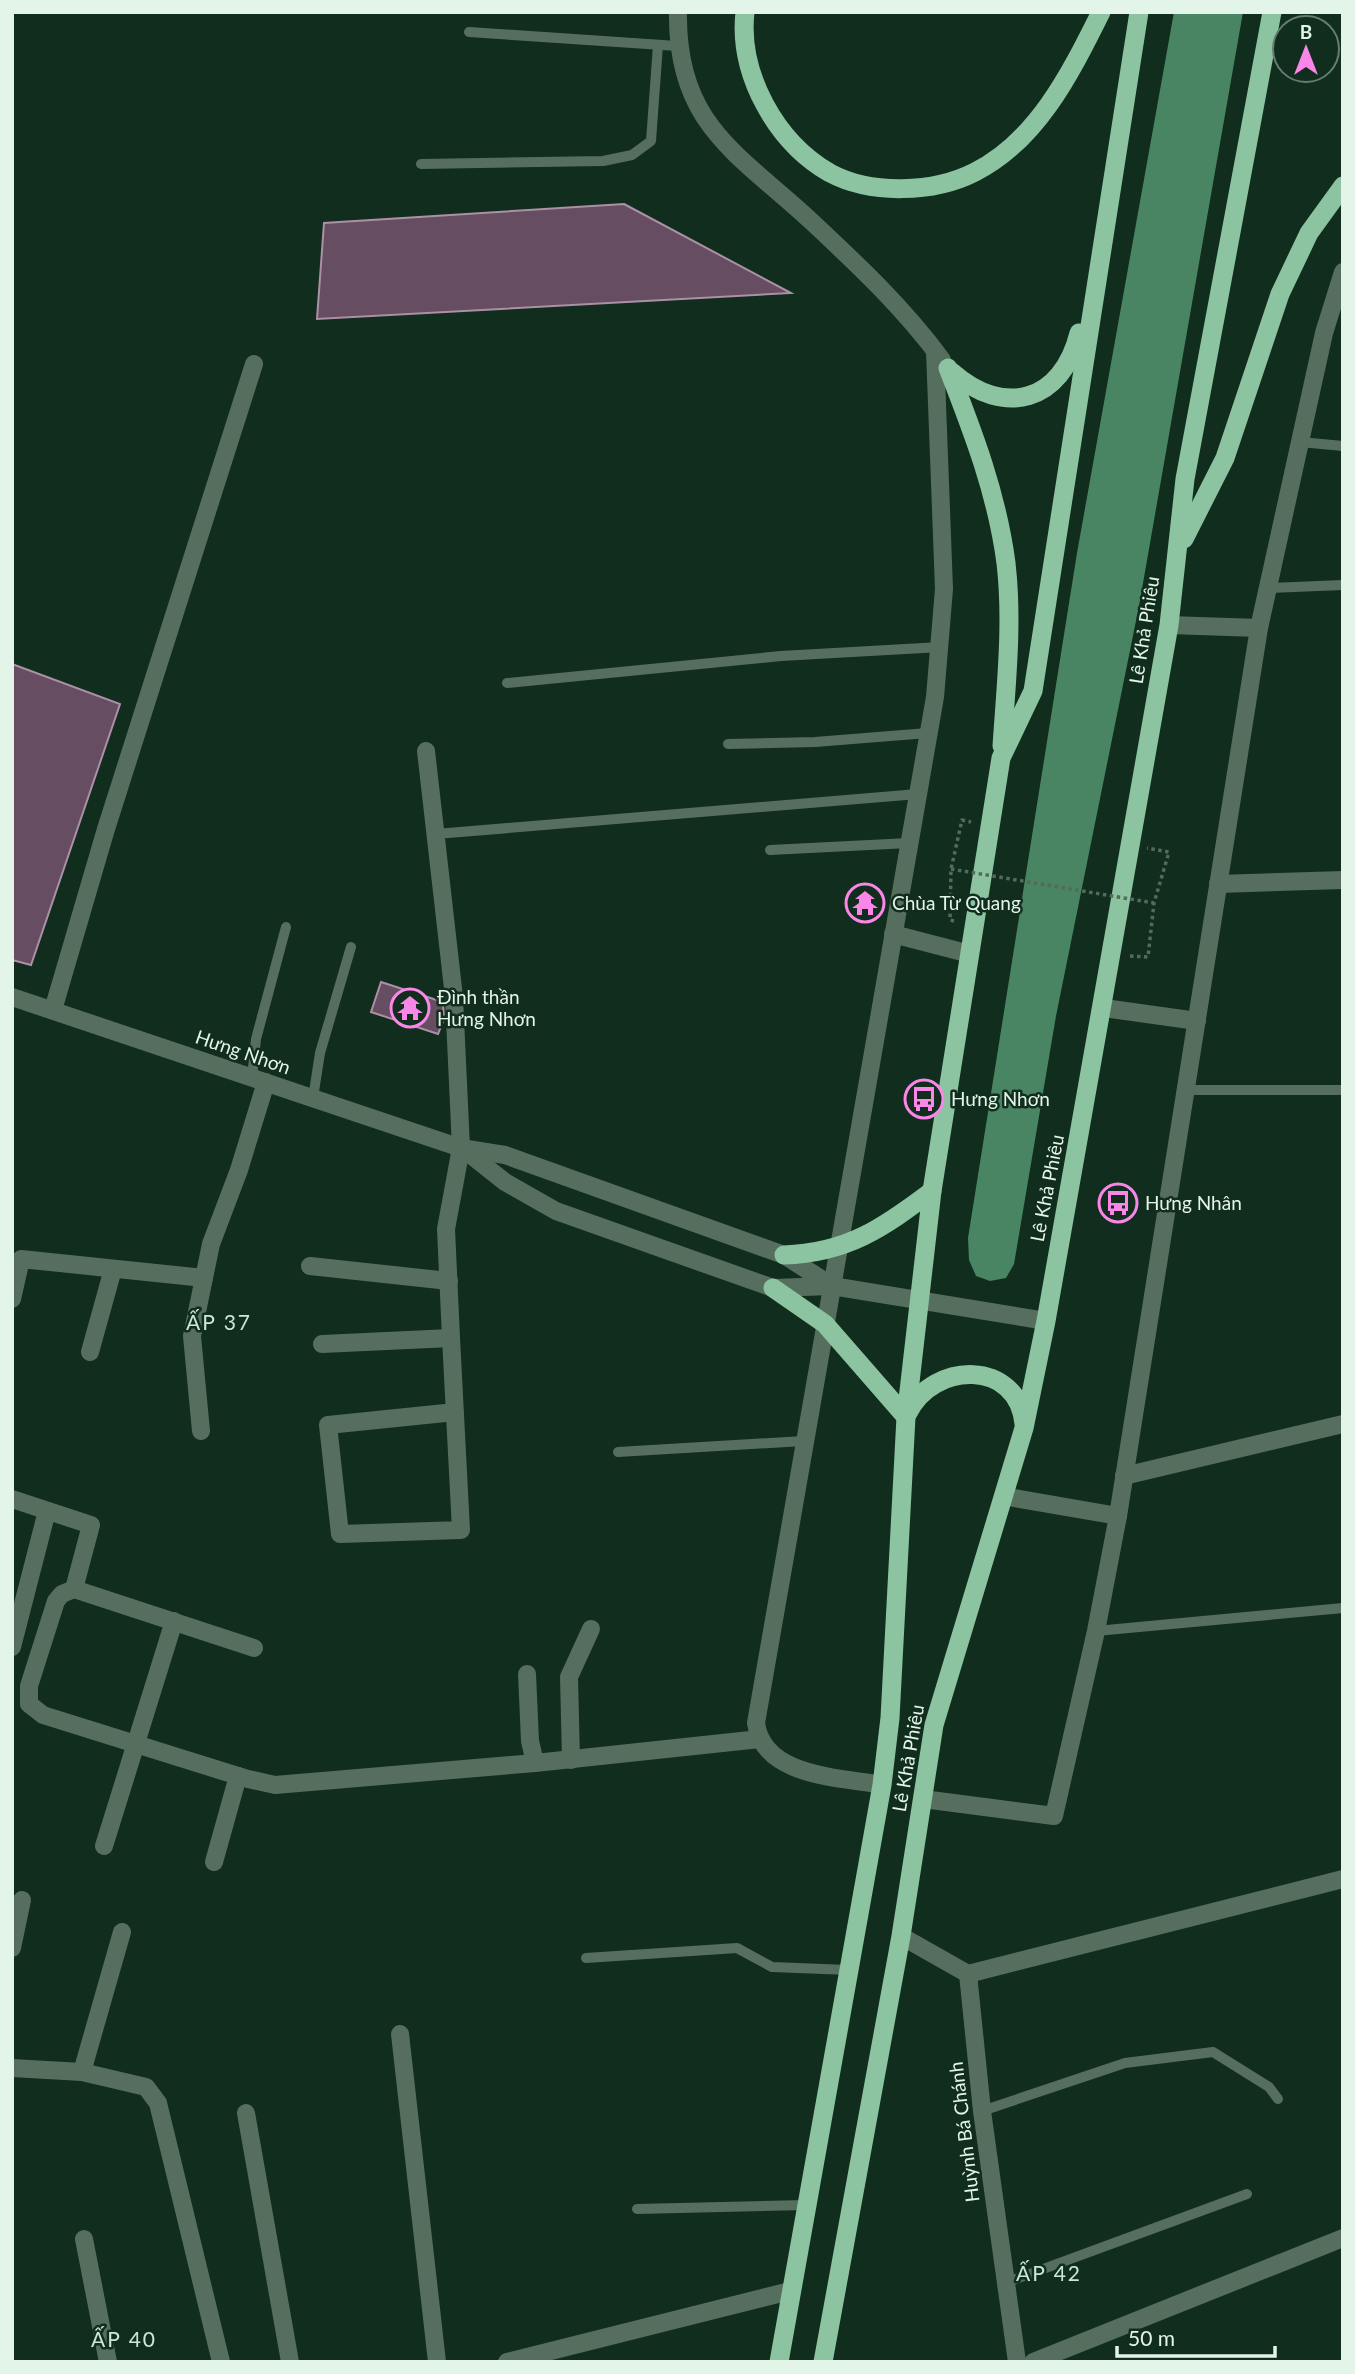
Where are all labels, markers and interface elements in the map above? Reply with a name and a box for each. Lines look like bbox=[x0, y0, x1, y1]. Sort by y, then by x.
north arrow bbox=[1271, 14, 1341, 84]
text: B bbox=[1300, 20, 1312, 43]
street label: Lê Khả Phiêu bbox=[1124, 574, 1163, 685]
temple icon: Chùa Từ Quang bbox=[844, 882, 886, 924]
place label: Chùa Từ Quang bbox=[892, 891, 1021, 914]
place label: Đình thần Hưng Nhơn bbox=[437, 985, 536, 1030]
temple icon: Đình thần Hưng Nhơn bbox=[389, 987, 431, 1029]
street label: Hưng Nhơn bbox=[193, 1025, 294, 1079]
bus stop icon: Hưng Nhơn bbox=[903, 1078, 945, 1120]
place label: Hưng Nhơn bbox=[951, 1087, 1050, 1110]
street label: Lê Khả Phiêu bbox=[1025, 1132, 1068, 1243]
bus stop icon: Hưng Nhân bbox=[1097, 1182, 1139, 1224]
place label: Hưng Nhân bbox=[1145, 1191, 1242, 1214]
district label: ẤP 37 bbox=[186, 1309, 252, 1334]
street label: Lê Khả Phiêu bbox=[887, 1702, 928, 1813]
street label: Huỳnh Bá Chánh bbox=[943, 2061, 984, 2204]
district label: ẤP 42 bbox=[1016, 2260, 1082, 2285]
scale bar bbox=[1117, 2314, 1274, 2358]
text: 50 m bbox=[1128, 2325, 1175, 2350]
district label: ẤP 40 bbox=[91, 2326, 157, 2351]

